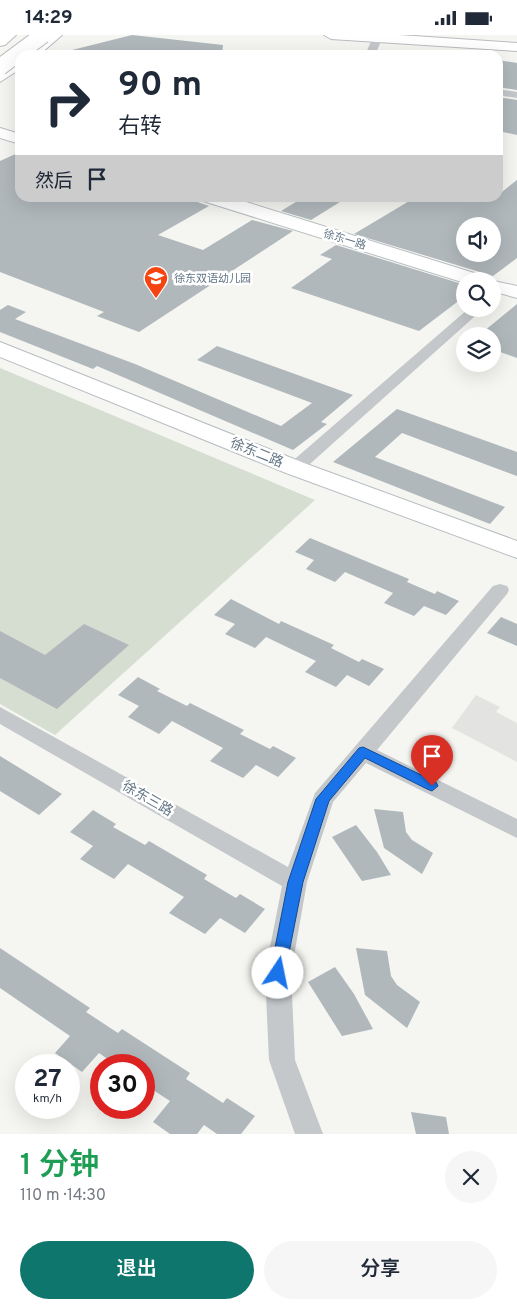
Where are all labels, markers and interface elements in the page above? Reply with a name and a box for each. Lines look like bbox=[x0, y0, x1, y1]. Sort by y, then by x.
text: 14:29 bbox=[25, 6, 73, 30]
text: 90 m bbox=[118, 64, 202, 108]
icon: right bbox=[35, 70, 100, 135]
text: 右转 bbox=[118, 114, 162, 141]
icon: arrive bbox=[83, 165, 111, 193]
text: 然后 bbox=[35, 170, 73, 194]
map controls bbox=[456, 217, 501, 372]
button: sound bbox=[456, 217, 501, 262]
street label: 徐东一路 bbox=[322, 227, 368, 253]
school or university icon: 徐东双语幼儿园 bbox=[143, 265, 169, 299]
place label: 徐东双语幼儿园 bbox=[174, 272, 251, 286]
button: search bbox=[456, 272, 501, 317]
button: layers bbox=[456, 327, 501, 372]
street label: 徐东二路 bbox=[227, 435, 286, 472]
pin bbox=[411, 735, 453, 786]
icon: arrive bbox=[418, 742, 446, 770]
street label: 徐东三路 bbox=[119, 778, 176, 821]
position arrow bbox=[251, 946, 303, 998]
speed limit sign: 30 bbox=[90, 1054, 155, 1119]
text: 27 bbox=[33, 1064, 62, 1096]
text: km/h bbox=[33, 1091, 62, 1107]
text: 1 分钟 bbox=[20, 1148, 99, 1185]
button: close bbox=[445, 1151, 497, 1203]
text: 110 m · 14:30 bbox=[20, 1186, 106, 1206]
button: 退出 bbox=[20, 1241, 254, 1299]
button: 分享 bbox=[264, 1241, 497, 1299]

